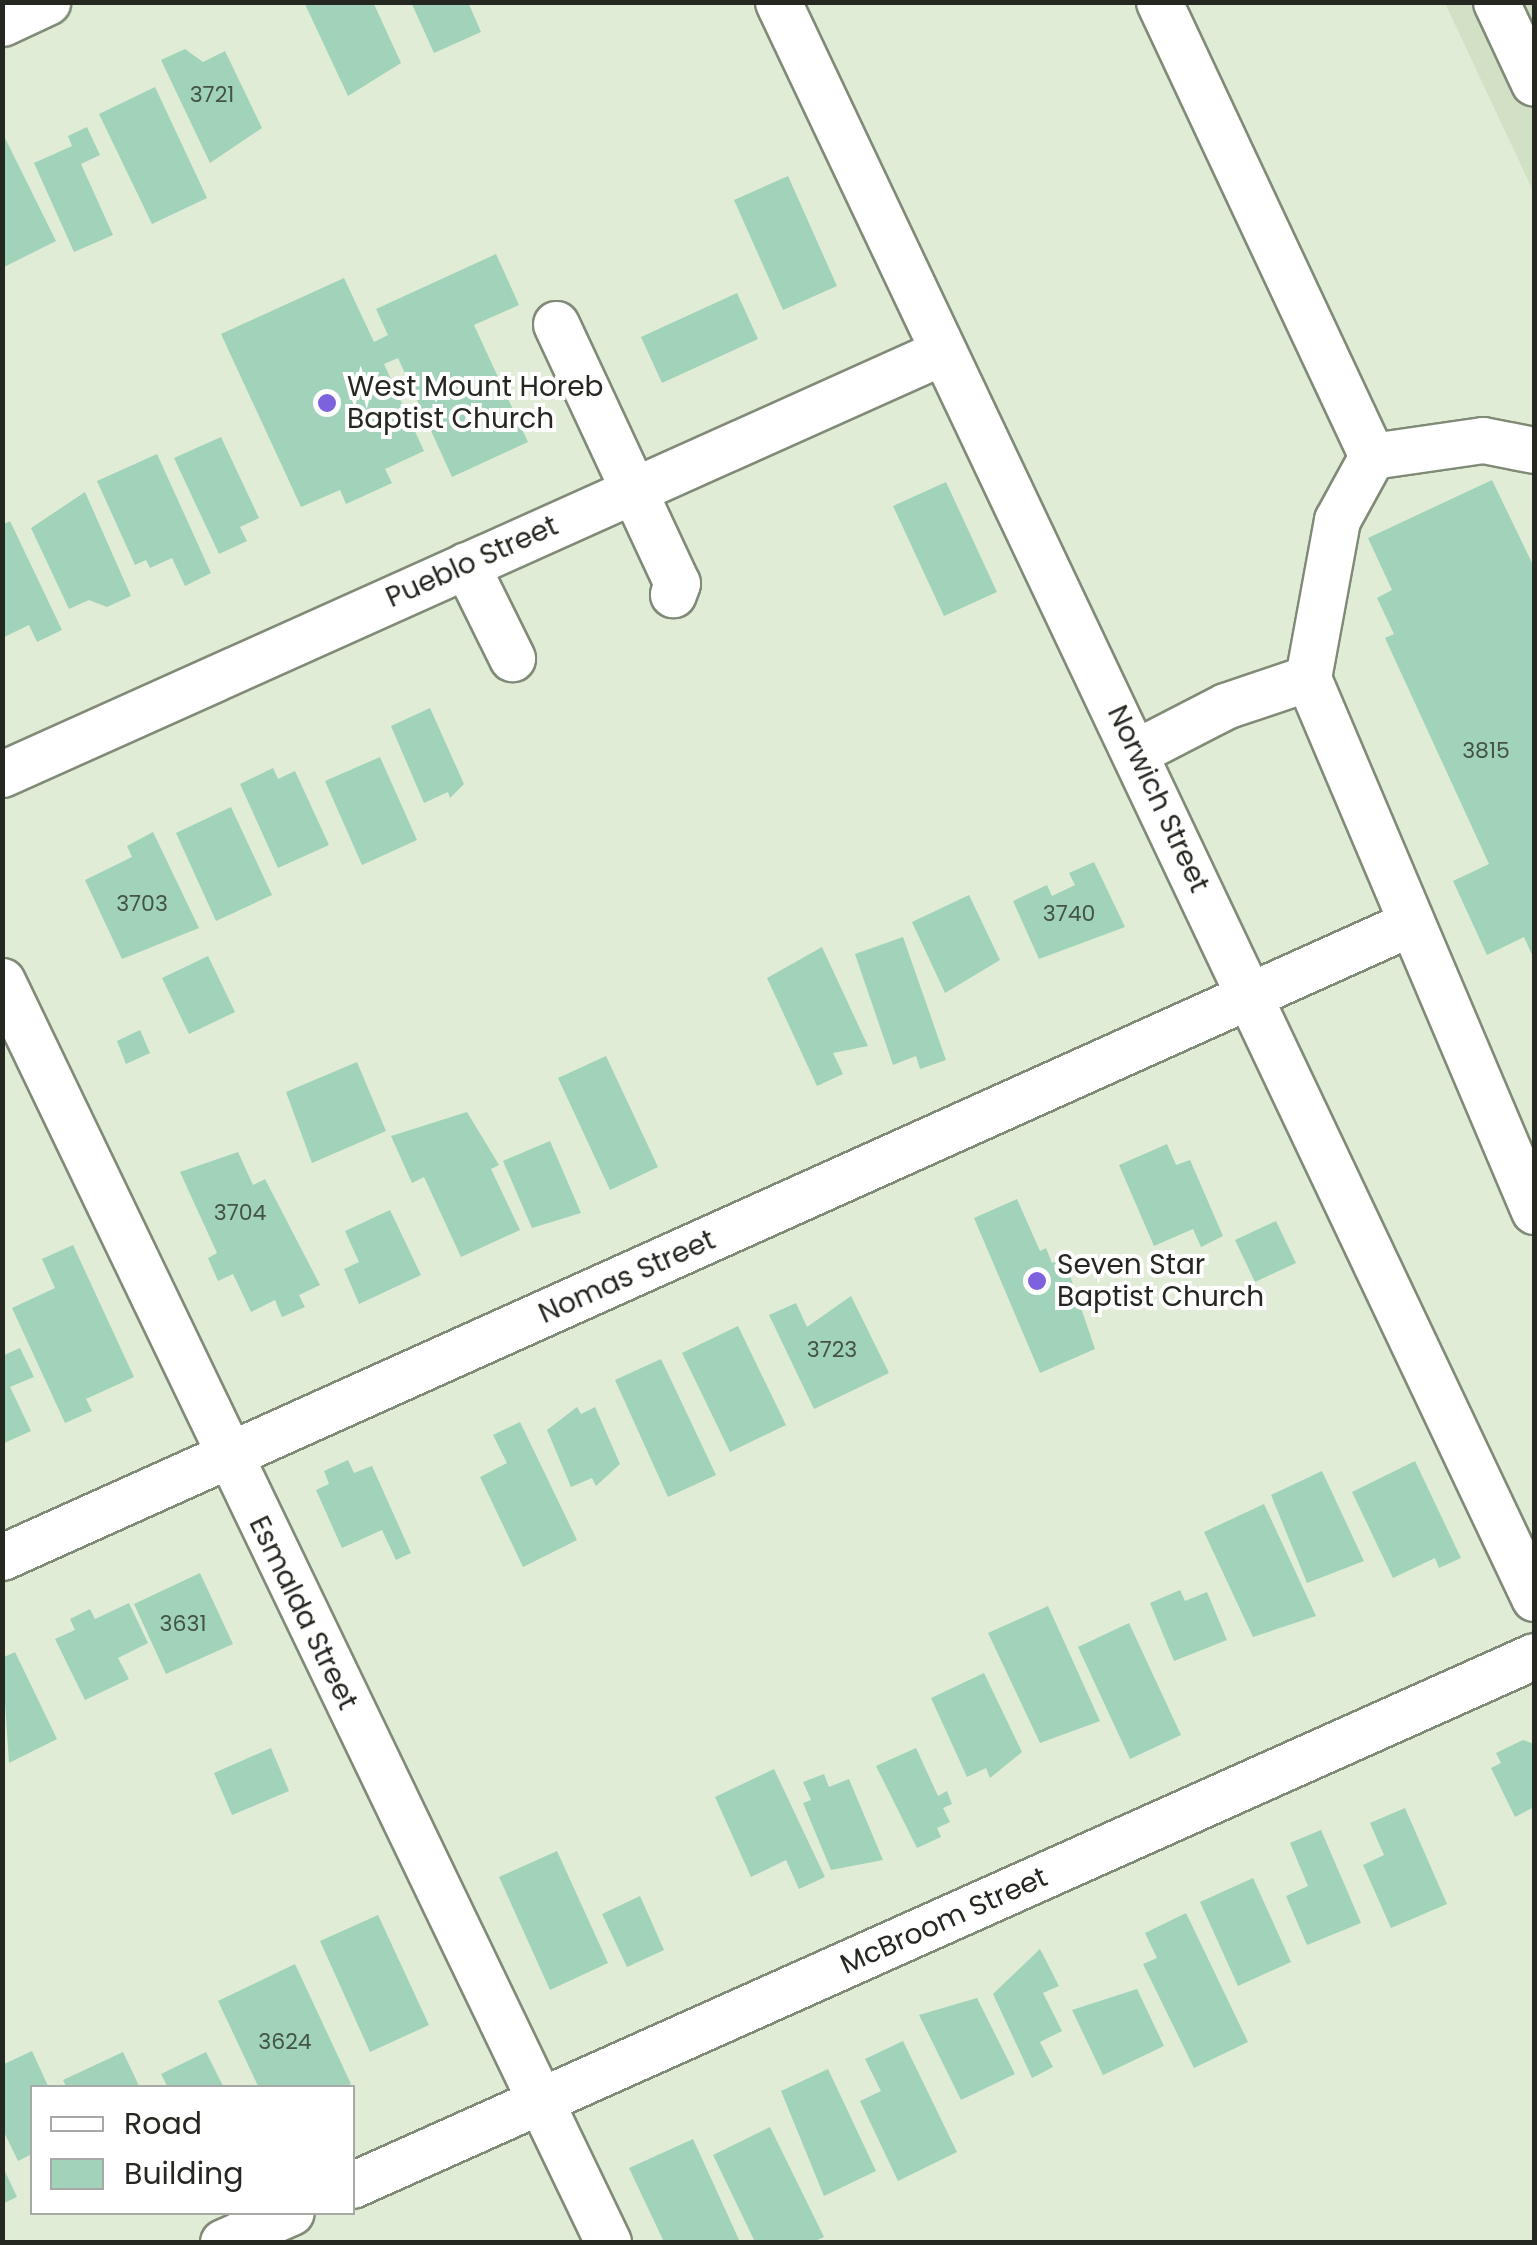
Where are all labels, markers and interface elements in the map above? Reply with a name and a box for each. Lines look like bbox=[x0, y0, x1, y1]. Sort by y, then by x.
house number: 3721 bbox=[190, 82, 234, 108]
place label: West Mount Horeb Baptist Church bbox=[347, 370, 604, 436]
marker: West Mount Horeb Baptist Church bbox=[316, 392, 338, 414]
street label: Pueblo Street bbox=[381, 509, 563, 615]
street label: Norwich Street bbox=[1100, 700, 1216, 898]
house number: 3815 bbox=[1462, 738, 1510, 764]
house number: 3703 bbox=[116, 891, 168, 917]
house number: 3740 bbox=[1043, 901, 1095, 927]
house number: 3704 bbox=[214, 1200, 266, 1226]
street label: Nomas Street bbox=[534, 1223, 720, 1331]
place label: Seven Star Baptist Church bbox=[1057, 1248, 1264, 1314]
marker: Seven Star Baptist Church bbox=[1026, 1270, 1048, 1292]
house number: 3723 bbox=[807, 1337, 857, 1363]
street label: Esmalda Street bbox=[242, 1511, 364, 1715]
house number: 3631 bbox=[160, 1611, 206, 1637]
street label: McBroom Street bbox=[835, 1860, 1053, 1982]
house number: 3624 bbox=[258, 2029, 312, 2055]
legend bbox=[30, 2085, 355, 2215]
text: Road bbox=[124, 2102, 202, 2145]
text: Building bbox=[124, 2152, 244, 2195]

